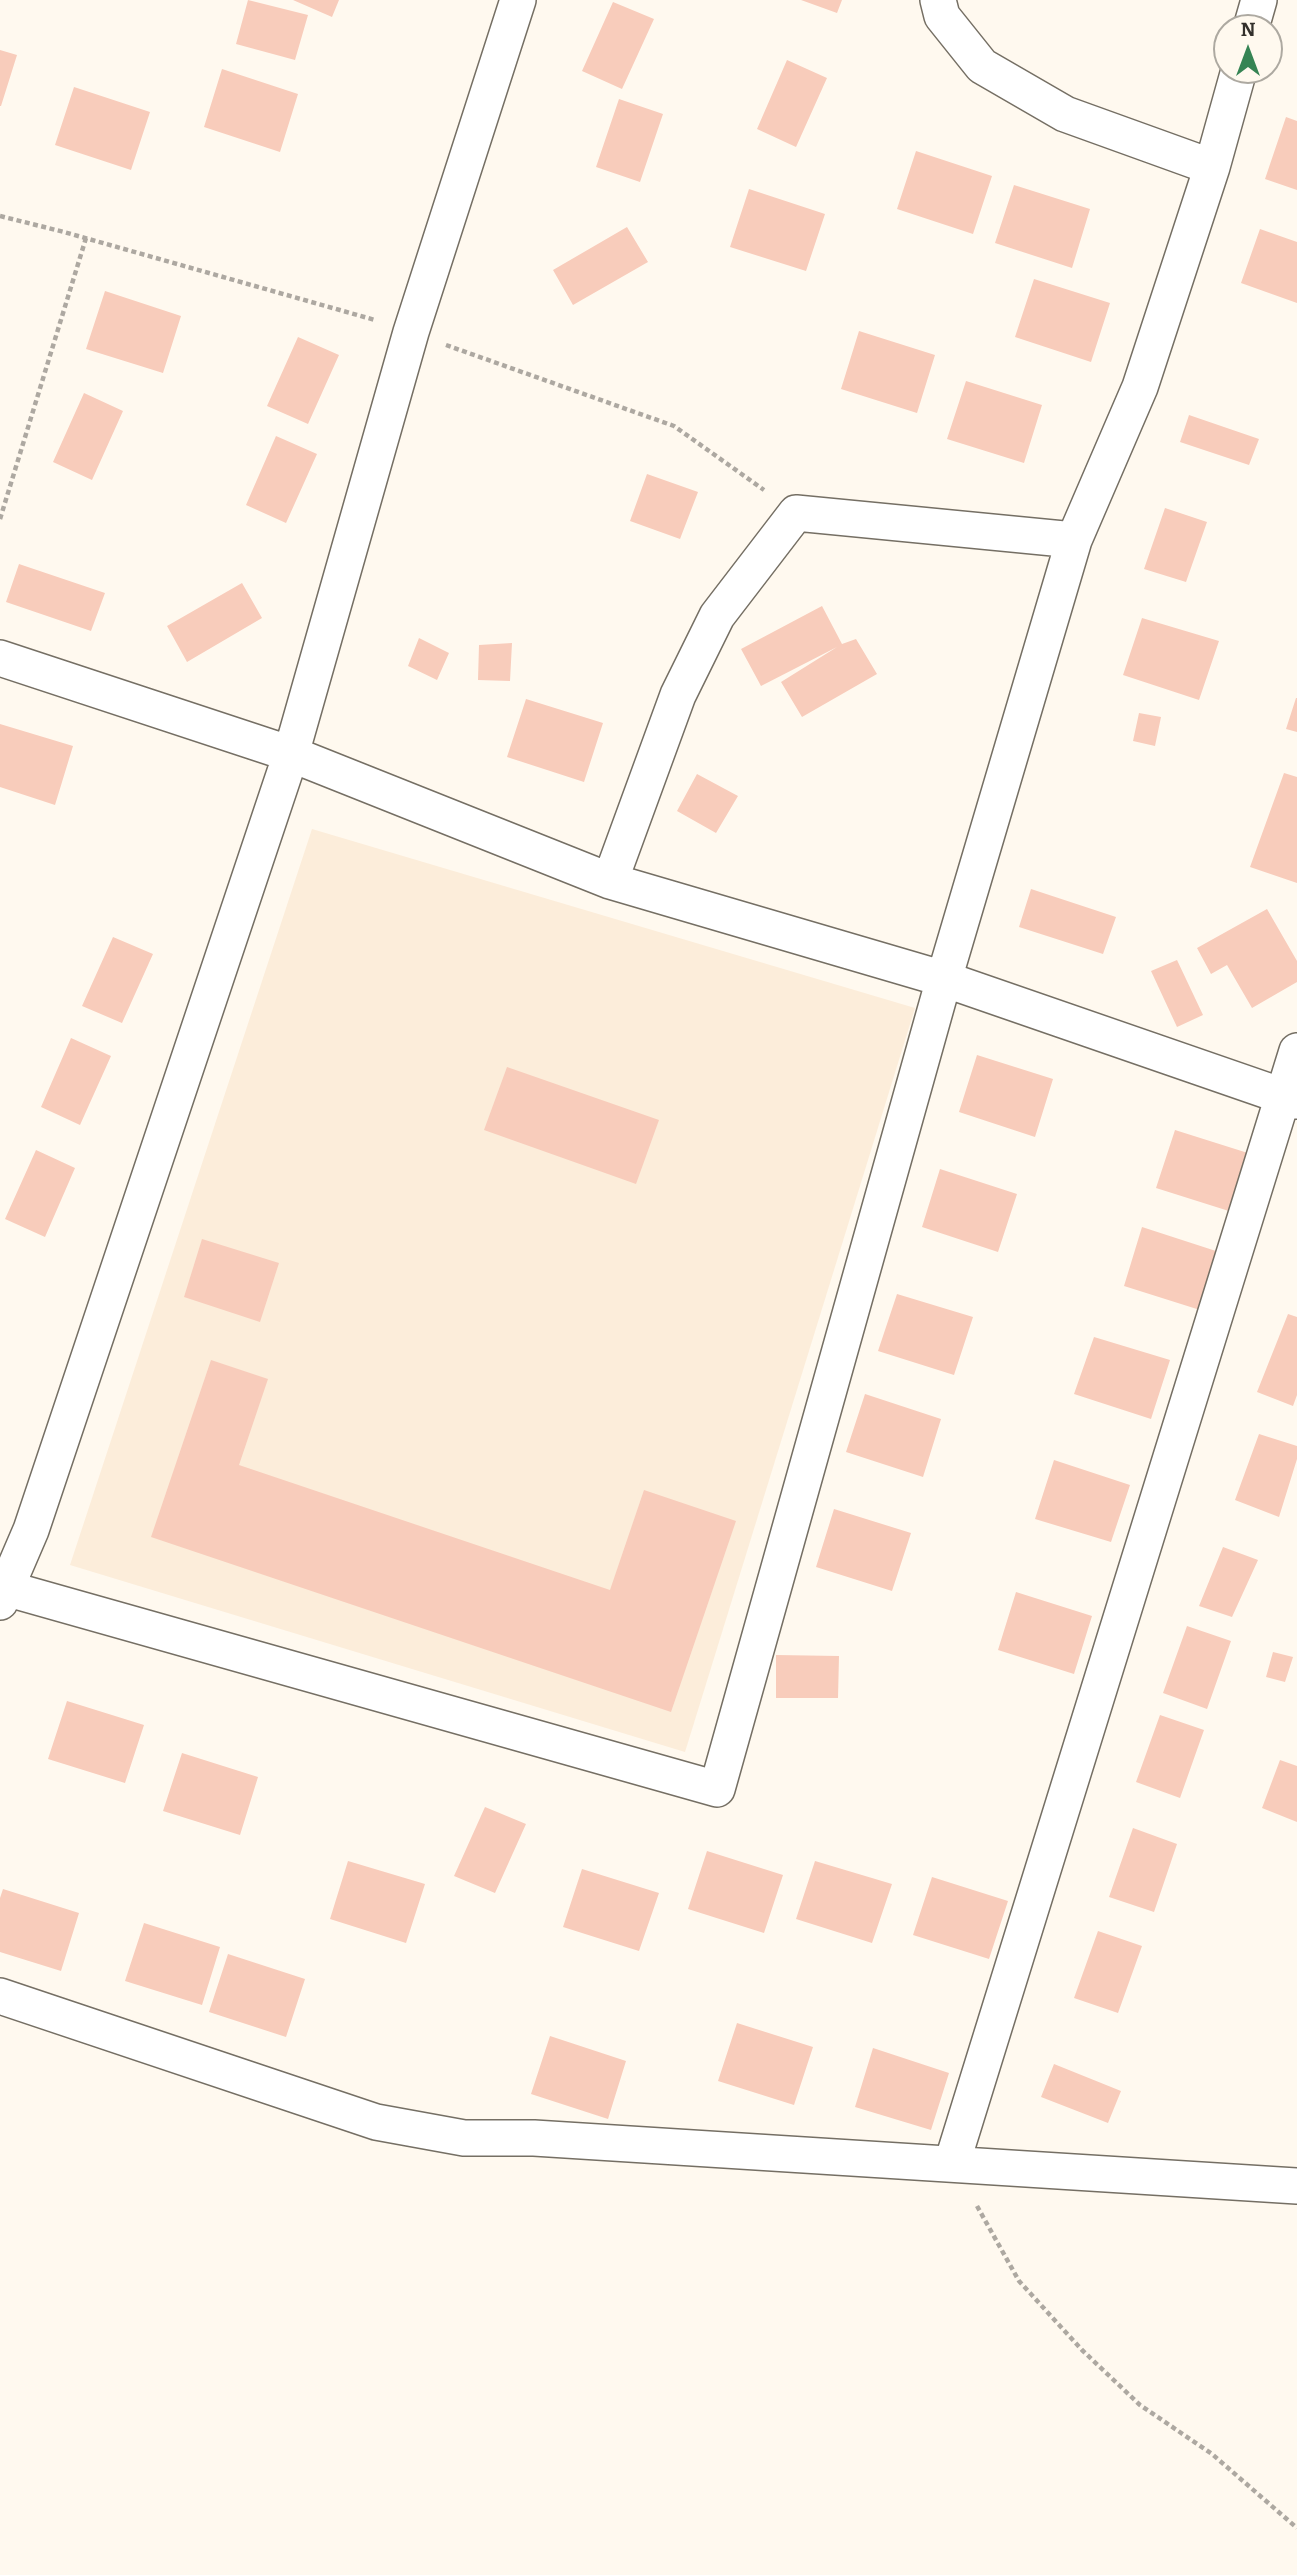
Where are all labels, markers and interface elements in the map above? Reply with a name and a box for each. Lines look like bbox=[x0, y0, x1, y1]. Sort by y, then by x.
north arrow bbox=[1213, 14, 1283, 84]
text: N bbox=[1241, 18, 1255, 41]

